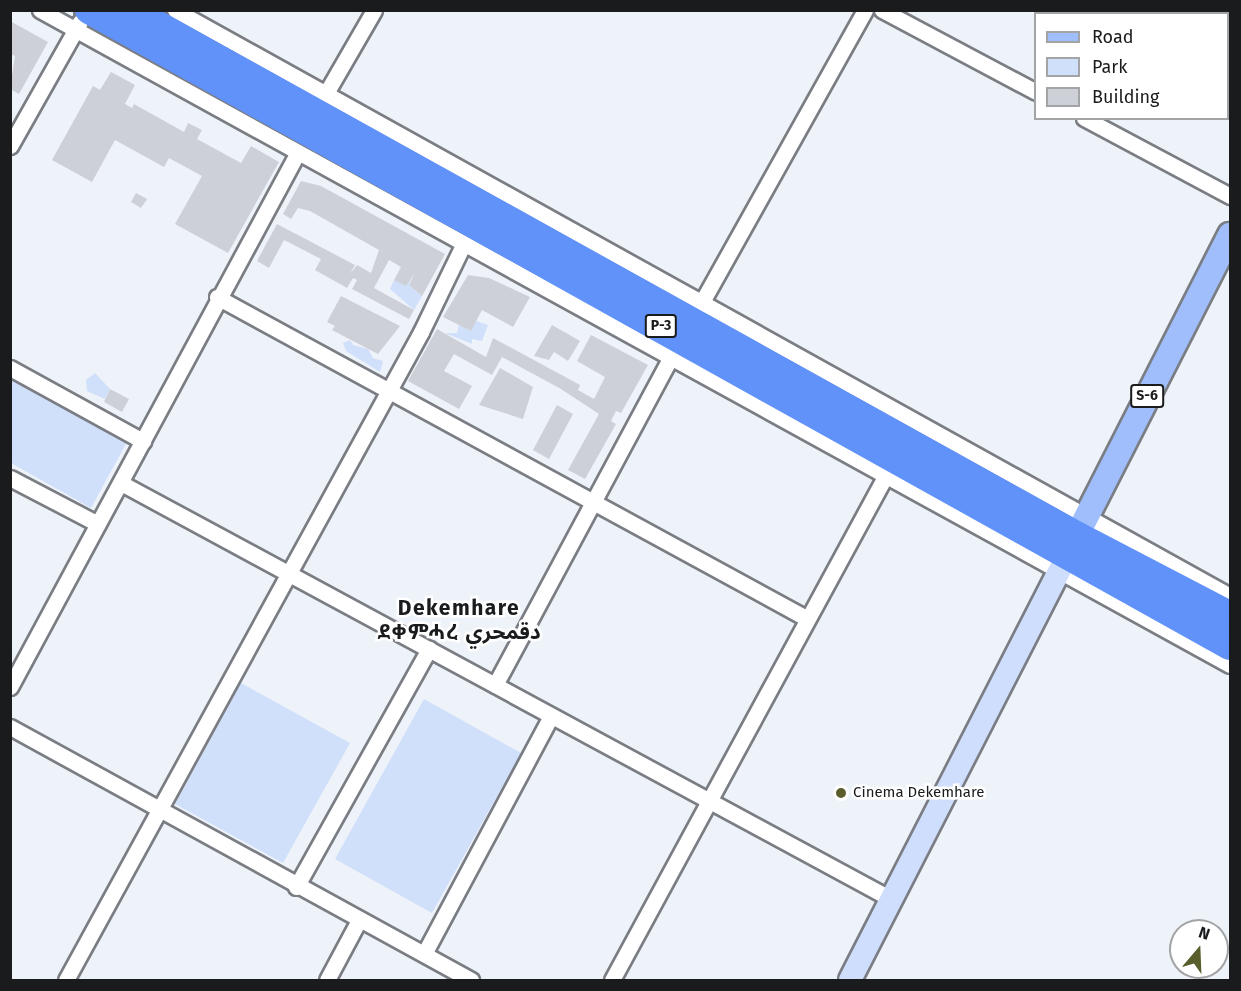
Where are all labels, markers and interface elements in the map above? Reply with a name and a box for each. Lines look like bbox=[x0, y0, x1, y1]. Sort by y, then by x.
legend bbox=[1034, 12, 1229, 120]
text: Road bbox=[1092, 26, 1134, 48]
text: Park bbox=[1092, 56, 1127, 78]
text: Building bbox=[1092, 86, 1159, 108]
road number: P-3 bbox=[644, 315, 678, 337]
road number: S-6 bbox=[1129, 385, 1165, 407]
district label: Dekemhare ደቀምሓረ دقمحري bbox=[382, 595, 536, 645]
place label: Cinema Dekemhare bbox=[853, 784, 984, 802]
marker: Cinema Dekemhare bbox=[834, 786, 848, 800]
north arrow bbox=[1169, 919, 1229, 979]
text: N bbox=[1196, 923, 1212, 944]

